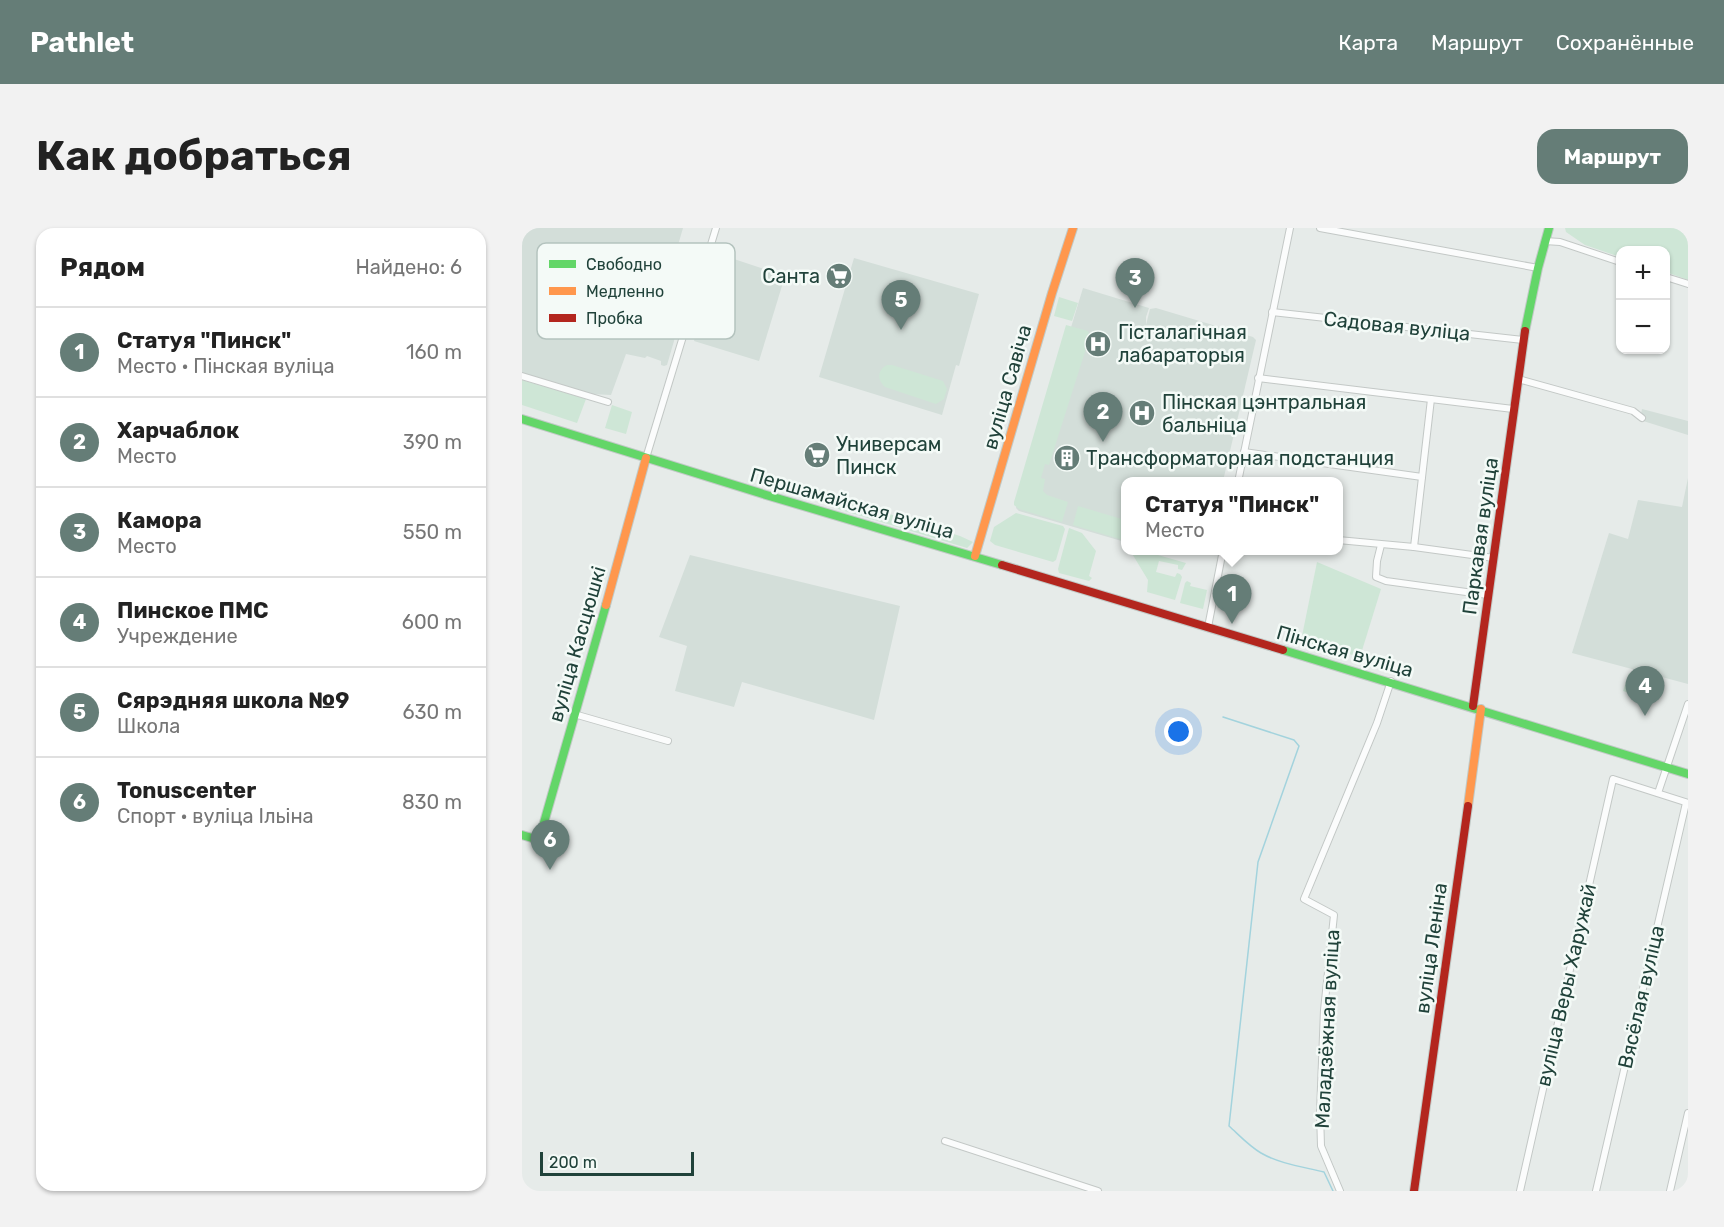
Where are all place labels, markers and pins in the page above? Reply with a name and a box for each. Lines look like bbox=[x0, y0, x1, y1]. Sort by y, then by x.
pin: 3 bbox=[1116, 259, 1154, 308]
supermarket icon: Санта bbox=[824, 261, 854, 291]
place label: Санта bbox=[762, 264, 820, 288]
pin: 5 bbox=[882, 280, 920, 330]
place label: Гісталагічная лабараторыя bbox=[1118, 320, 1247, 367]
hospital icon: Гісталагічная лабараторыя bbox=[1083, 329, 1113, 359]
place label: Пінская цэнтральная бальніца bbox=[1162, 390, 1366, 437]
pin: 2 bbox=[1084, 392, 1122, 442]
hospital icon: Пінская цэнтральная бальніца bbox=[1127, 398, 1157, 428]
place label: Универсам Пинск bbox=[836, 432, 941, 479]
supermarket icon: Универсам Пинск bbox=[802, 440, 832, 470]
building icon: Трансформаторная подстанция bbox=[1052, 443, 1082, 473]
place label: Трансформаторная подстанция bbox=[1086, 446, 1394, 470]
pin: 1 bbox=[1212, 574, 1252, 624]
pin: 4 bbox=[1626, 666, 1664, 716]
pin: 6 bbox=[531, 820, 570, 870]

